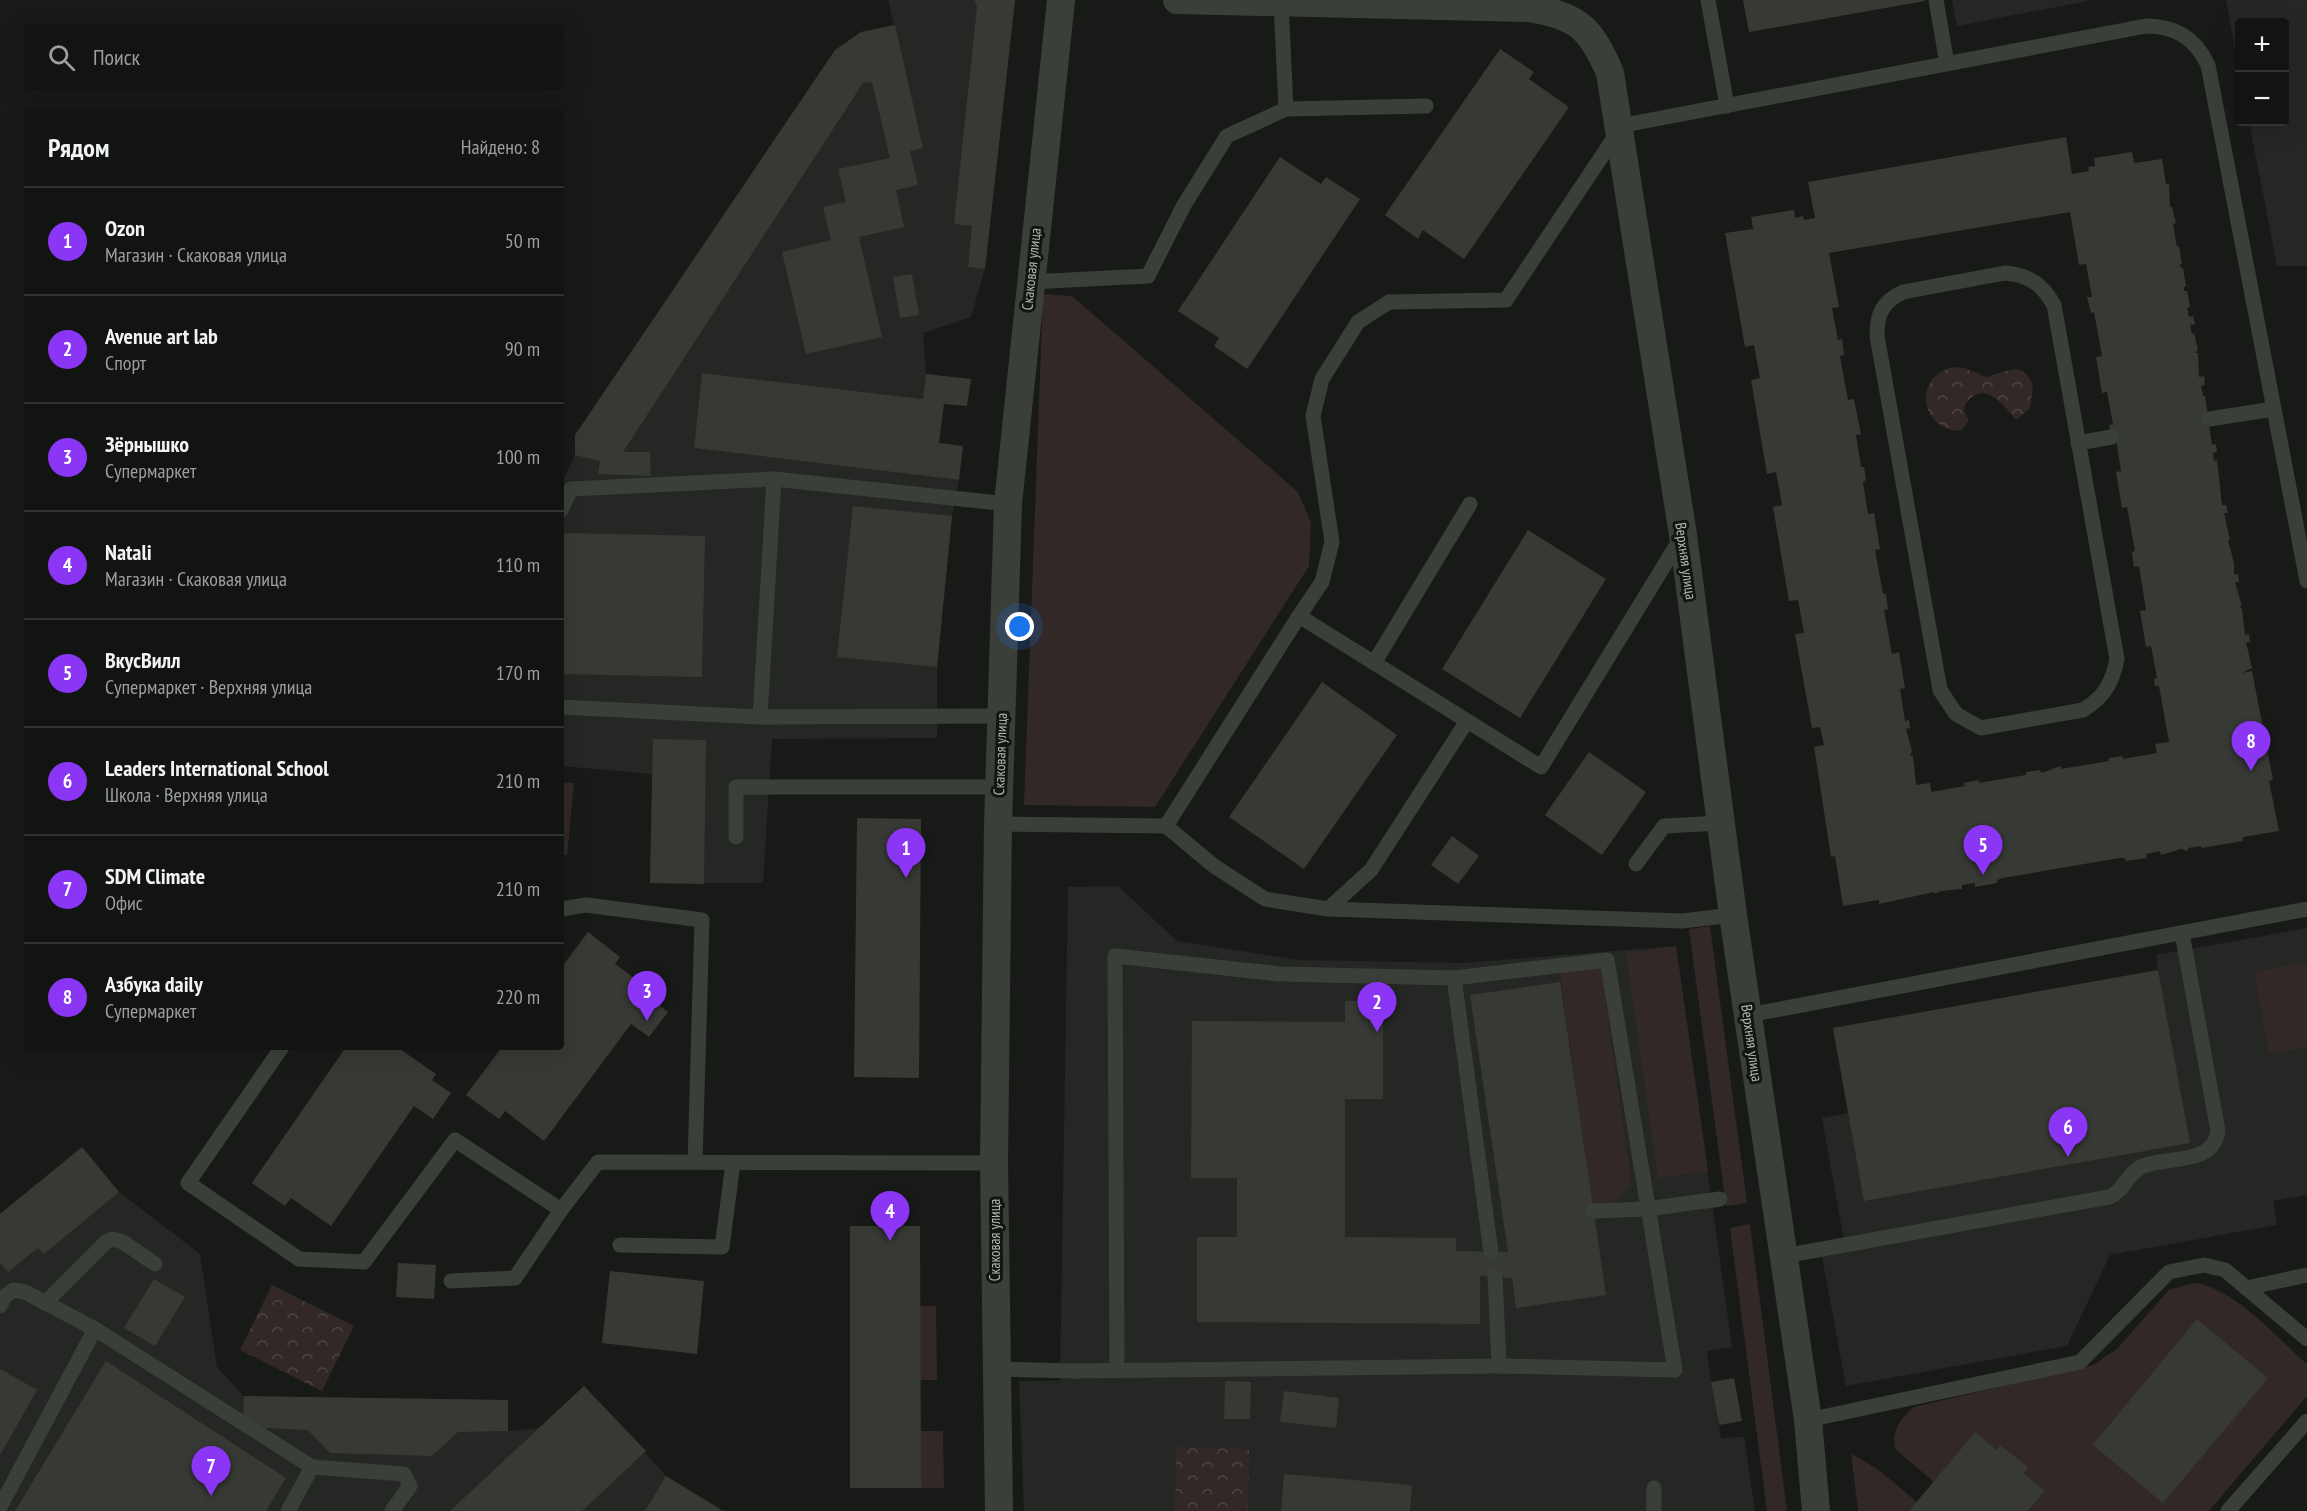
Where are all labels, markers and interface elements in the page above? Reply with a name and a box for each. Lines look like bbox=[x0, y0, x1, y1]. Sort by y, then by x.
map controls bbox=[2235, 18, 2289, 126]
button: + bbox=[2235, 18, 2289, 72]
search box bbox=[24, 24, 564, 90]
icon: search bbox=[45, 41, 78, 74]
text: Поиск bbox=[93, 43, 140, 71]
button: − bbox=[2235, 72, 2289, 126]
text: Рядом bbox=[48, 131, 109, 164]
text: Найдено: 8 bbox=[461, 134, 540, 160]
text: Ozon bbox=[105, 214, 145, 242]
street label: Скаковая улица bbox=[1017, 227, 1045, 311]
text: 1 bbox=[63, 228, 72, 254]
text: 50 m bbox=[505, 228, 540, 254]
text: Магазин · Скаковая улица bbox=[105, 242, 287, 268]
text: Avenue art lab bbox=[105, 322, 218, 350]
text: 2 bbox=[63, 336, 72, 362]
text: 90 m bbox=[505, 336, 540, 362]
text: Спорт bbox=[105, 350, 146, 376]
text: Зёрнышко bbox=[105, 430, 189, 458]
text: 3 bbox=[63, 444, 72, 470]
text: 100 m bbox=[496, 444, 540, 470]
text: Супермаркет bbox=[105, 458, 196, 484]
street label: Верхняя улица bbox=[1671, 521, 1701, 601]
text: Natali bbox=[105, 538, 152, 566]
text: 4 bbox=[63, 552, 72, 578]
text: 110 m bbox=[496, 552, 540, 578]
text: Магазин · Скаковая улица bbox=[105, 566, 287, 592]
your location bbox=[1005, 612, 1034, 641]
text: ВкусВилл bbox=[105, 646, 181, 674]
text: 5 bbox=[63, 660, 72, 686]
text: 170 m bbox=[496, 660, 540, 686]
text: Супермаркет · Верхняя улица bbox=[105, 674, 312, 700]
street label: Скаковая улица bbox=[989, 712, 1011, 796]
pin: 8 bbox=[2232, 722, 2270, 771]
text: Leaders International School bbox=[105, 754, 329, 782]
text: 6 bbox=[63, 768, 72, 794]
text: 210 m bbox=[496, 768, 540, 794]
text: Школа · Верхняя улица bbox=[105, 782, 268, 808]
pin: 5 bbox=[1964, 826, 2002, 875]
pin: 1 bbox=[886, 828, 926, 878]
text: SDM Climate bbox=[105, 862, 205, 890]
text: 7 bbox=[63, 876, 72, 902]
text: 210 m bbox=[496, 876, 540, 902]
text: Офис bbox=[105, 890, 143, 916]
text: Азбука daily bbox=[105, 970, 203, 998]
pin: 3 bbox=[628, 972, 666, 1021]
pin: 2 bbox=[1358, 982, 1396, 1032]
text: 8 bbox=[63, 984, 72, 1010]
text: 220 m bbox=[496, 984, 540, 1010]
text: Супермаркет bbox=[105, 998, 196, 1024]
street label: Верхняя улица bbox=[1737, 1003, 1767, 1083]
pin: 6 bbox=[2048, 1108, 2088, 1157]
pin: 4 bbox=[870, 1192, 910, 1241]
street label: Скаковая улица bbox=[985, 1199, 1004, 1281]
pin: 7 bbox=[192, 1446, 230, 1496]

